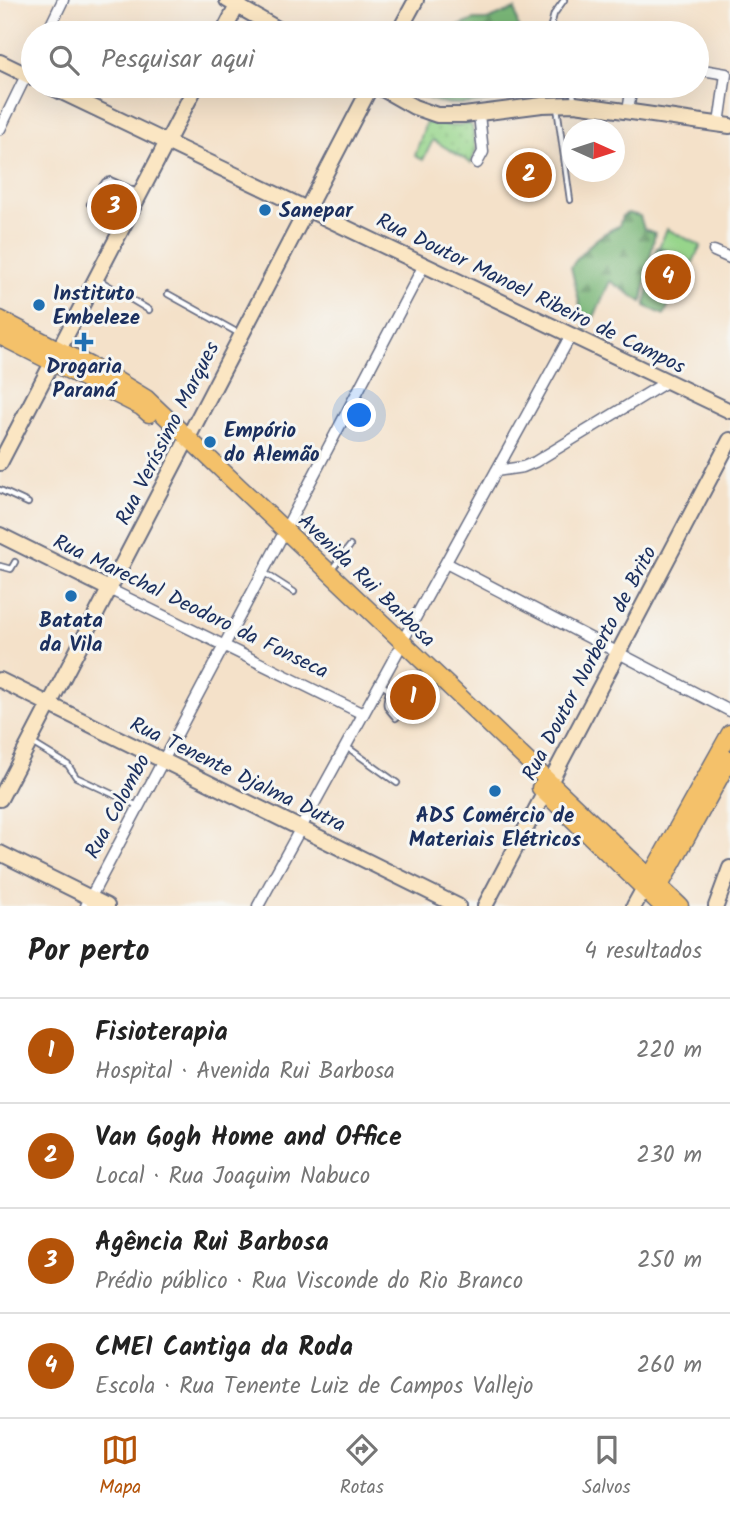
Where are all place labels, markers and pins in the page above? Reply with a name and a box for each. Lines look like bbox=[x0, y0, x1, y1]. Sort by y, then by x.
pin: 2 bbox=[506, 149, 552, 201]
pin: 3 bbox=[91, 181, 137, 233]
place label: Sanepar bbox=[279, 195, 354, 228]
marker: Sanepar bbox=[257, 202, 273, 218]
pin: 4 bbox=[645, 251, 691, 303]
place label: Instituto Embeleze bbox=[53, 278, 140, 335]
marker: Instituto Embeleze bbox=[31, 297, 47, 313]
marker: Drogaria Paraná bbox=[76, 334, 92, 350]
place label: Drogaria Paraná bbox=[46, 351, 122, 408]
place label: Empório do Alemão bbox=[224, 415, 320, 472]
marker: Empório do Alemão bbox=[202, 434, 218, 450]
marker: Batata da Vila bbox=[63, 588, 79, 604]
place label: Batata da Vila bbox=[39, 605, 103, 662]
pin: 1 bbox=[390, 671, 436, 723]
marker: ADS Comércio de Materiais Elétricos bbox=[487, 783, 503, 799]
place label: ADS Comércio de Materiais Elétricos bbox=[409, 800, 581, 857]

